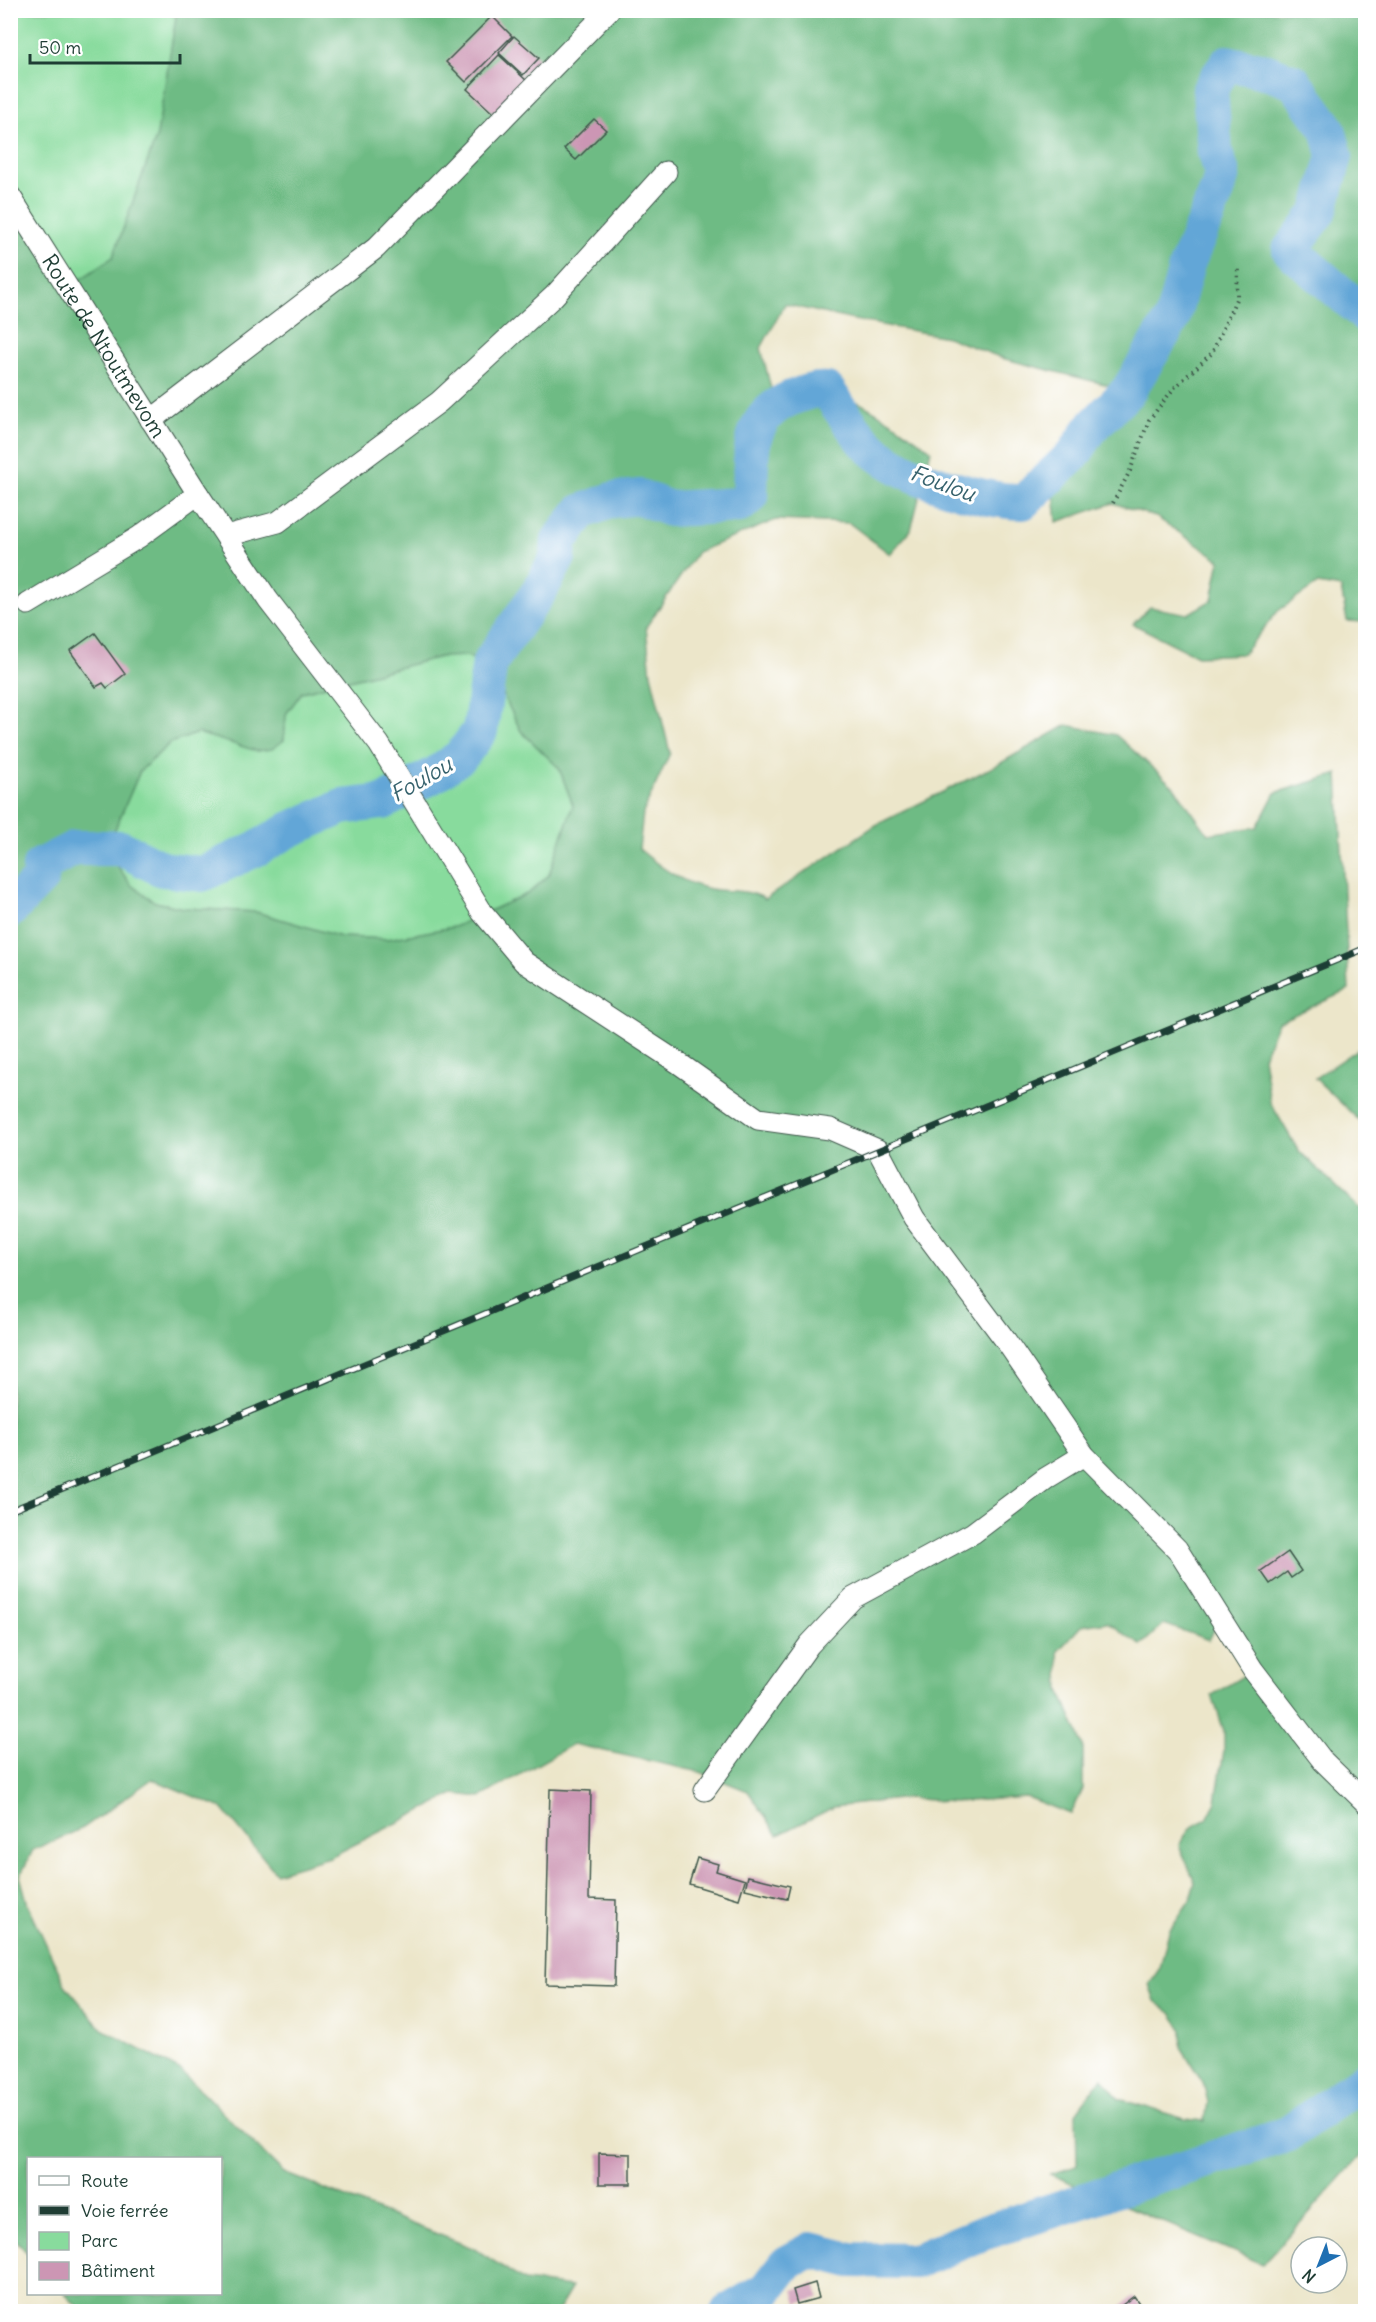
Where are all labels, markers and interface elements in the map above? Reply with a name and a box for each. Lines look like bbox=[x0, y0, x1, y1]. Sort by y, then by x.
scale bar bbox=[30, 27, 180, 65]
text: 50 m bbox=[39, 36, 81, 59]
street label: Route de Ntoutmevom bbox=[37, 249, 172, 442]
water label: Foulou bbox=[907, 458, 980, 508]
water label: Foulou bbox=[385, 750, 458, 808]
legend bbox=[27, 2157, 222, 2295]
text: Route bbox=[81, 2169, 129, 2192]
text: Voie ferrée bbox=[81, 2199, 168, 2222]
text: Parc bbox=[81, 2229, 118, 2252]
north arrow bbox=[1289, 2235, 1349, 2295]
text: Bâtiment bbox=[81, 2259, 155, 2282]
text: N bbox=[1298, 2265, 1320, 2287]

